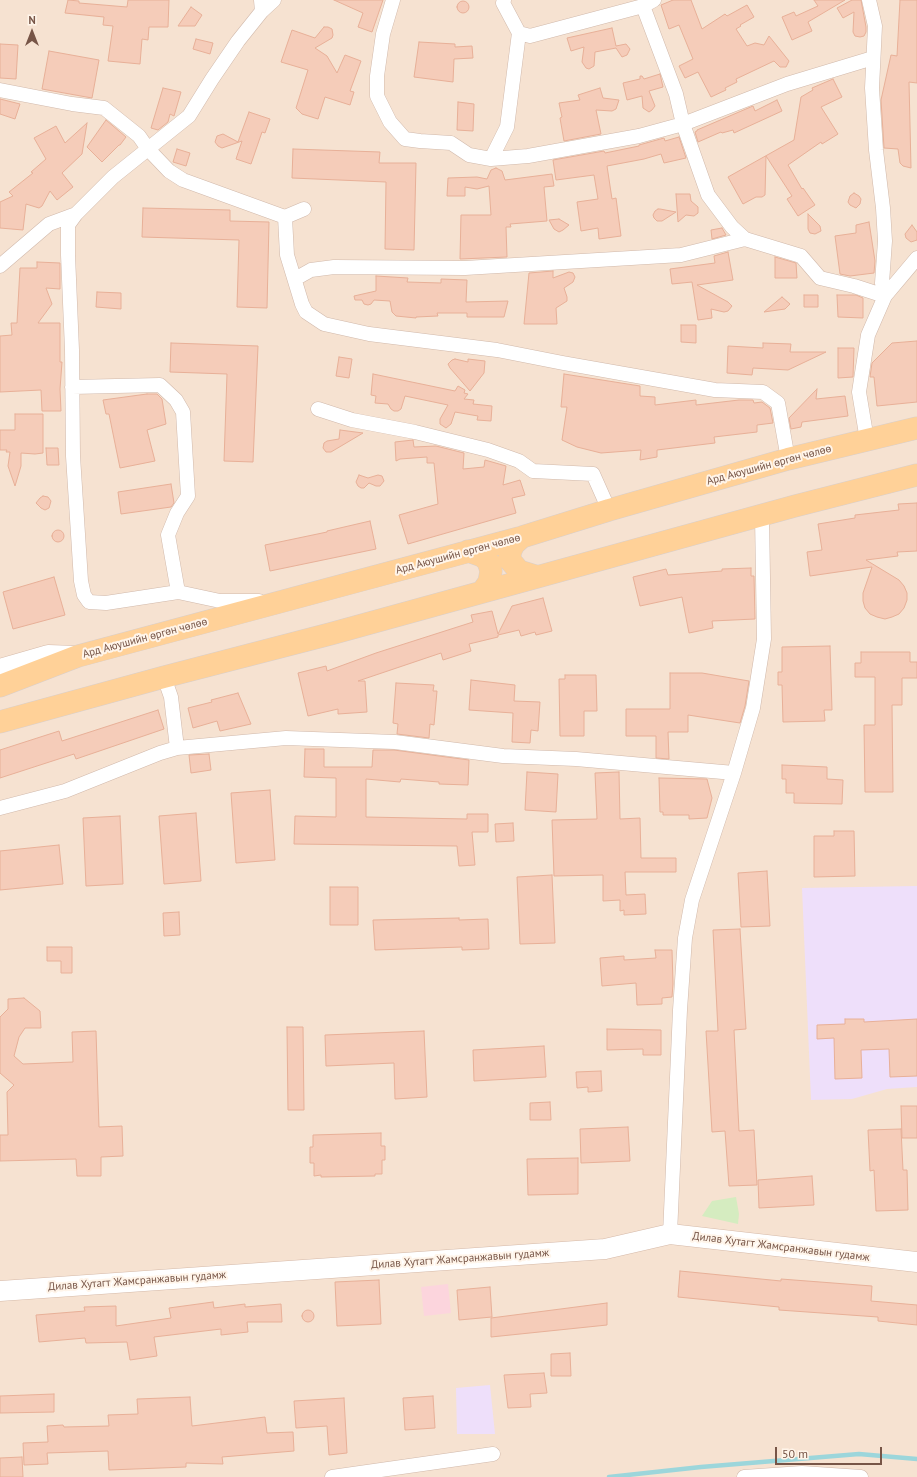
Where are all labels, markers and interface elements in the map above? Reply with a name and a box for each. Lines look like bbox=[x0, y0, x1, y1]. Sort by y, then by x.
north arrow bbox=[12, 12, 52, 52]
text: N bbox=[28, 13, 36, 27]
street label: Ард Аюушийн өргөн чөлөө bbox=[705, 442, 833, 488]
street label: Ард Аюушийн өргөн чөлөө bbox=[394, 531, 522, 577]
street label: Ард Аюушийн өргөн чөлөө bbox=[81, 615, 209, 661]
street label: Дилав Хутагт Жамсранжавын гудамж bbox=[692, 1230, 870, 1264]
street label: Дилав Хутагт Жамсранжавын гудамж bbox=[371, 1246, 549, 1272]
street label: Дилав Хутагт Жамсранжавын гудамж bbox=[48, 1268, 226, 1294]
scale bar bbox=[777, 1439, 884, 1465]
text: 50 m bbox=[782, 1446, 808, 1461]

